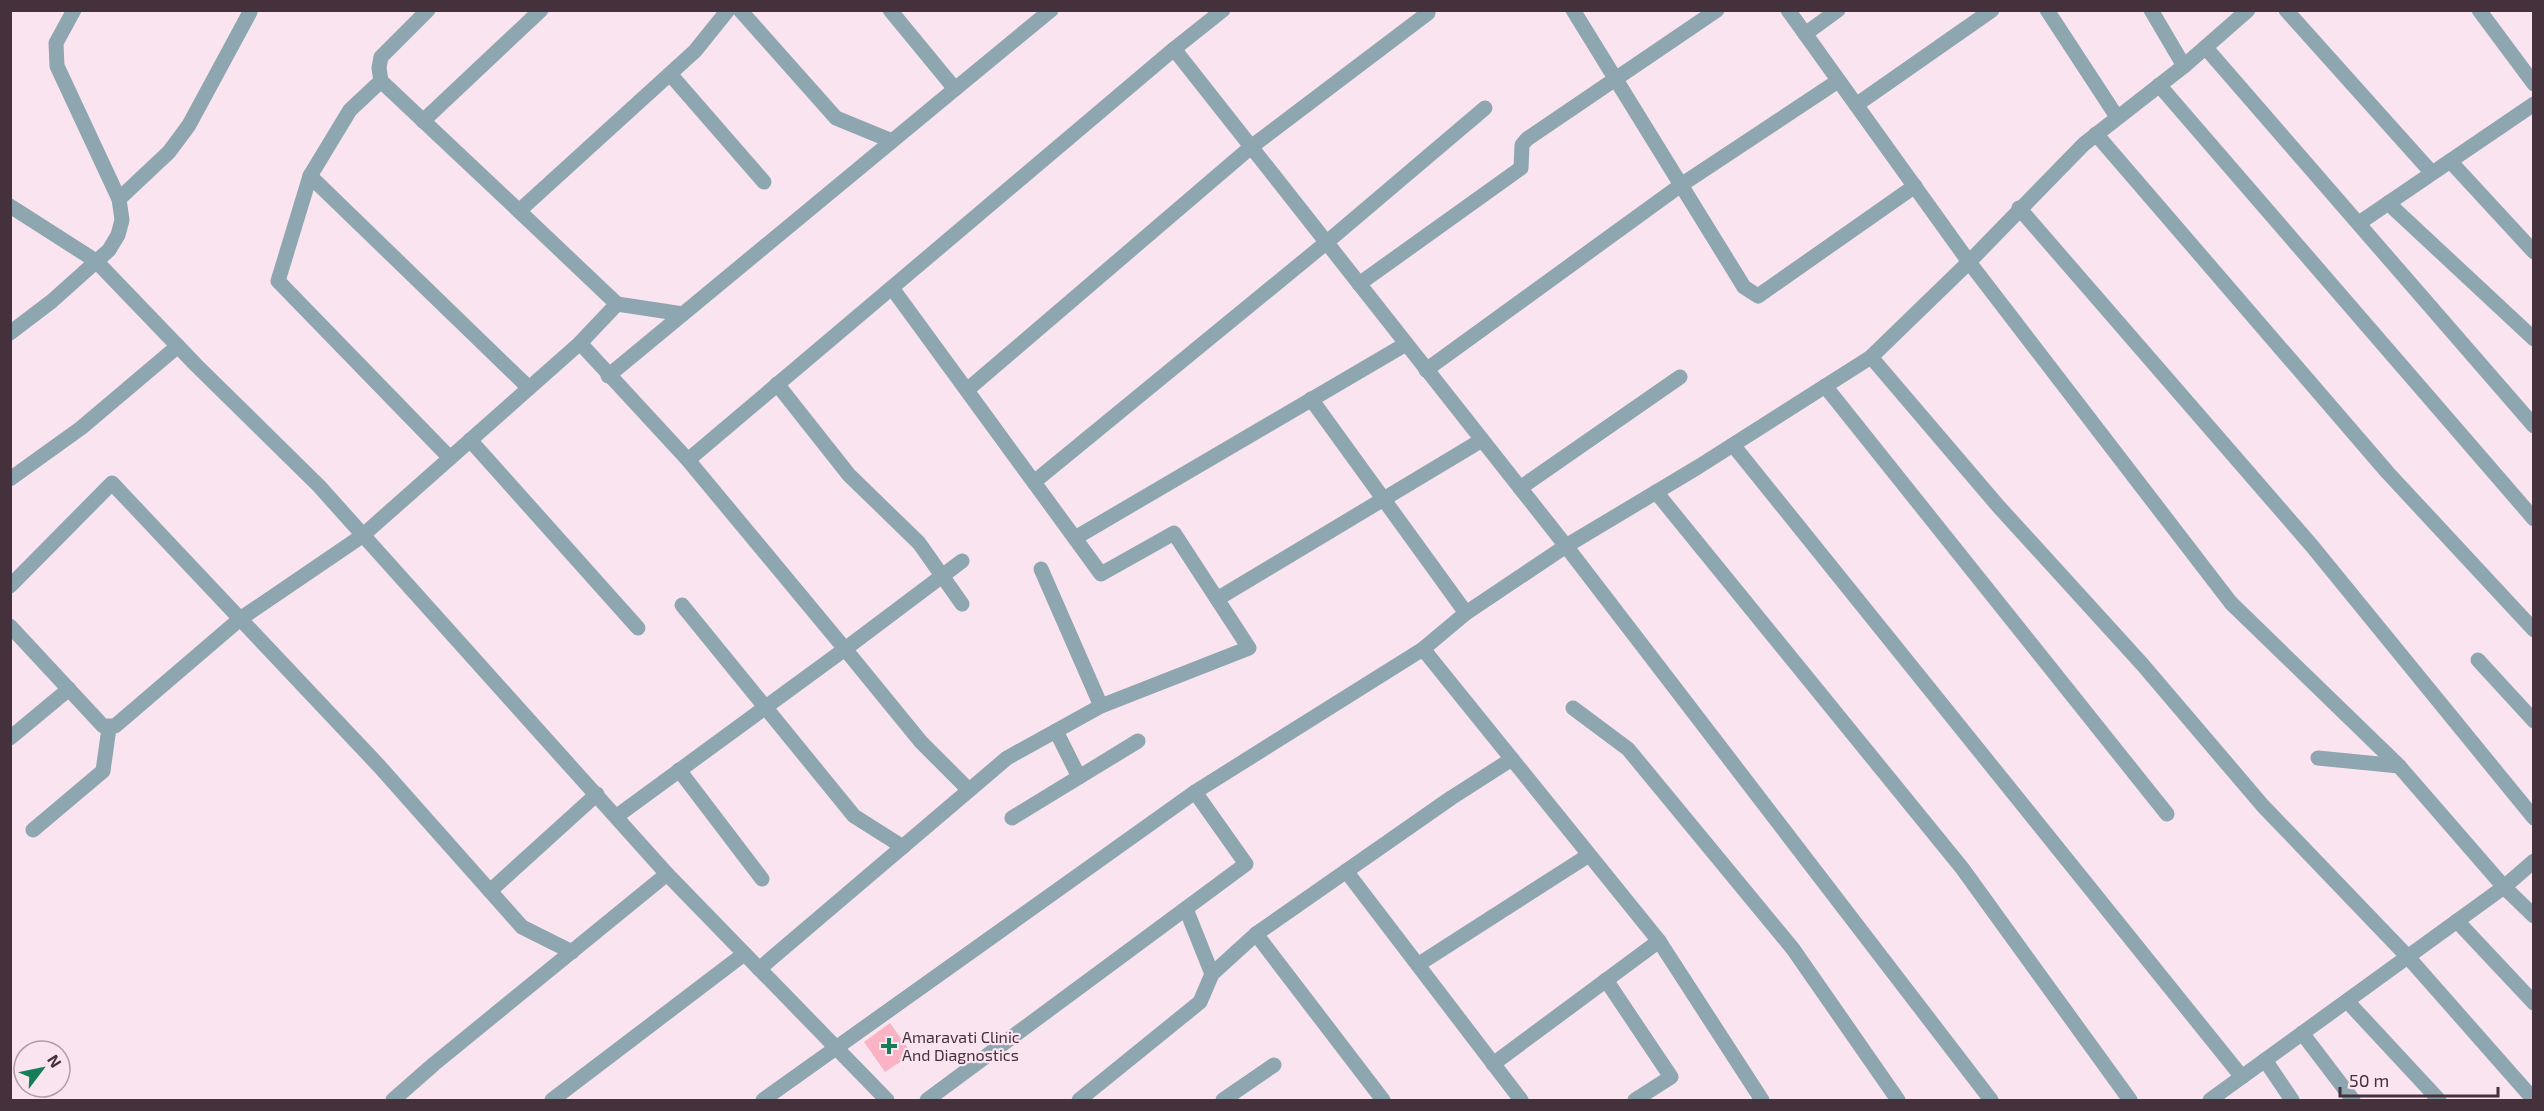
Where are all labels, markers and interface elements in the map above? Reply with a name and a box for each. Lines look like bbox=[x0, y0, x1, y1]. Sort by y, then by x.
place label: Amaravati Clinic And Diagnostics bbox=[902, 1027, 1020, 1064]
marker: Amaravati Clinic And Diagnostics bbox=[880, 1037, 898, 1055]
north arrow bbox=[12, 1039, 72, 1099]
text: N bbox=[44, 1051, 66, 1071]
scale bar bbox=[2340, 1060, 2498, 1098]
text: 50 m bbox=[2349, 1069, 2389, 1091]

